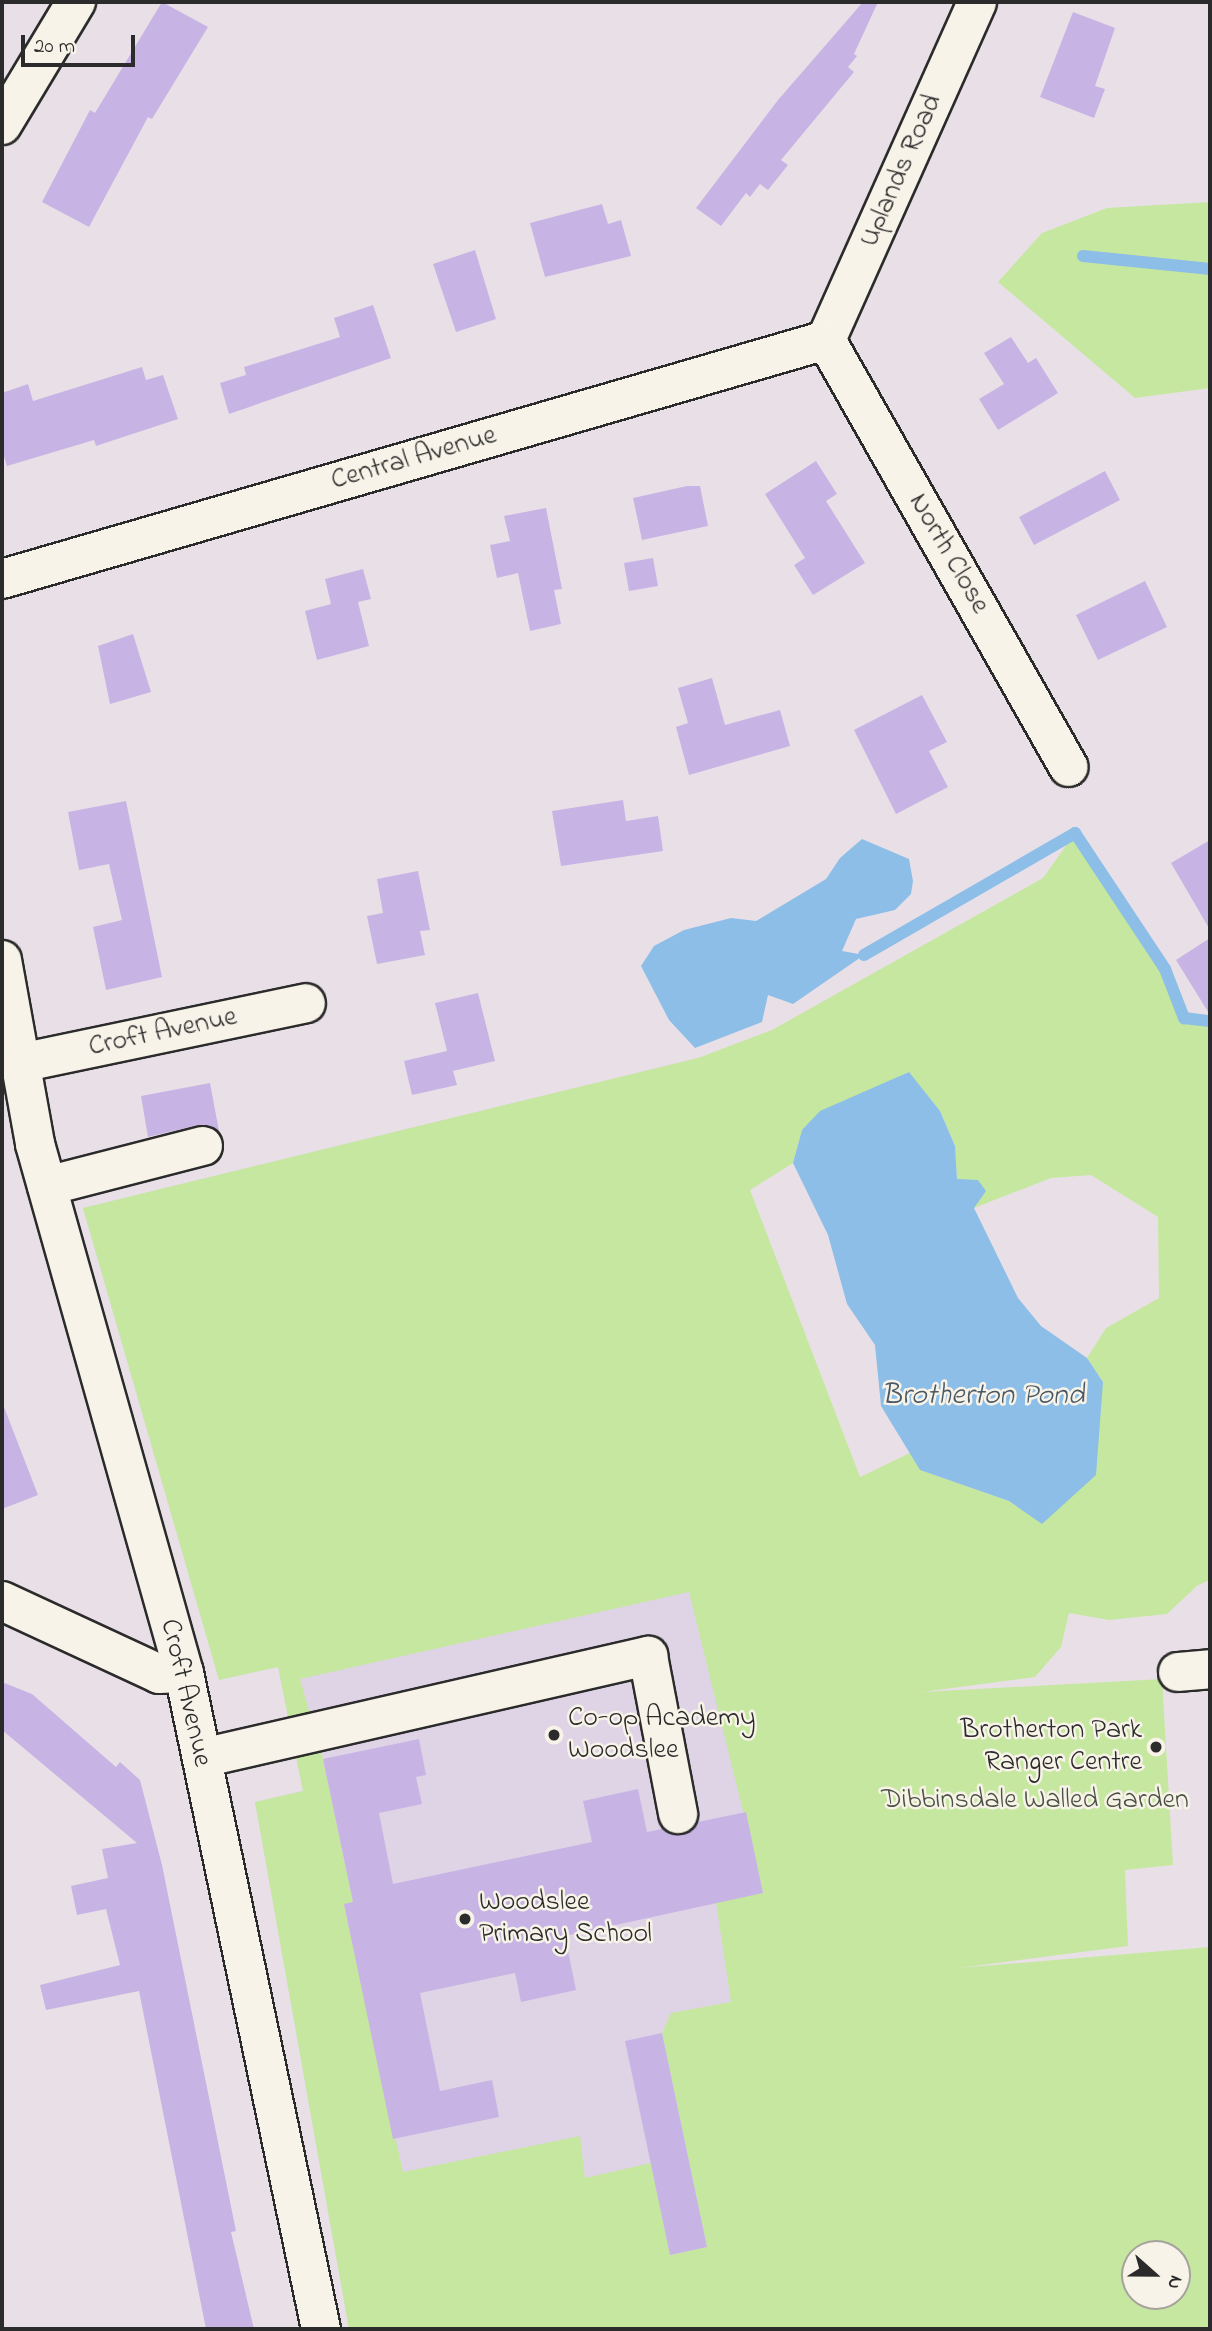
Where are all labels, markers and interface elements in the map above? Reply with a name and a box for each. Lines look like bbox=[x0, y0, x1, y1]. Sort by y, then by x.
scale bar bbox=[24, 21, 138, 65]
text: 20 m bbox=[34, 32, 75, 62]
street label: Uplands Road bbox=[853, 89, 951, 253]
street label: Central Avenue bbox=[327, 419, 501, 499]
street label: North Close bbox=[900, 488, 996, 620]
street label: Croft Avenue bbox=[86, 1001, 240, 1065]
water label: Brotherton Pond bbox=[882, 1378, 1084, 1414]
street label: Croft Avenue bbox=[152, 1616, 218, 1770]
place label: Co-op Academy Woodslee bbox=[568, 1702, 756, 1768]
place label: Brotherton Park Ranger Centre bbox=[961, 1714, 1142, 1780]
marker: Co-op Academy Woodslee bbox=[546, 1727, 562, 1743]
marker: Brotherton Park Ranger Centre bbox=[1148, 1739, 1164, 1755]
park label: Dibbinsdale Walled Garden bbox=[881, 1784, 1189, 1818]
place label: Woodslee Primary School bbox=[479, 1886, 652, 1952]
marker: Woodslee Primary School bbox=[457, 1911, 473, 1927]
north arrow bbox=[1121, 2240, 1191, 2310]
text: N bbox=[1159, 2271, 1189, 2293]

